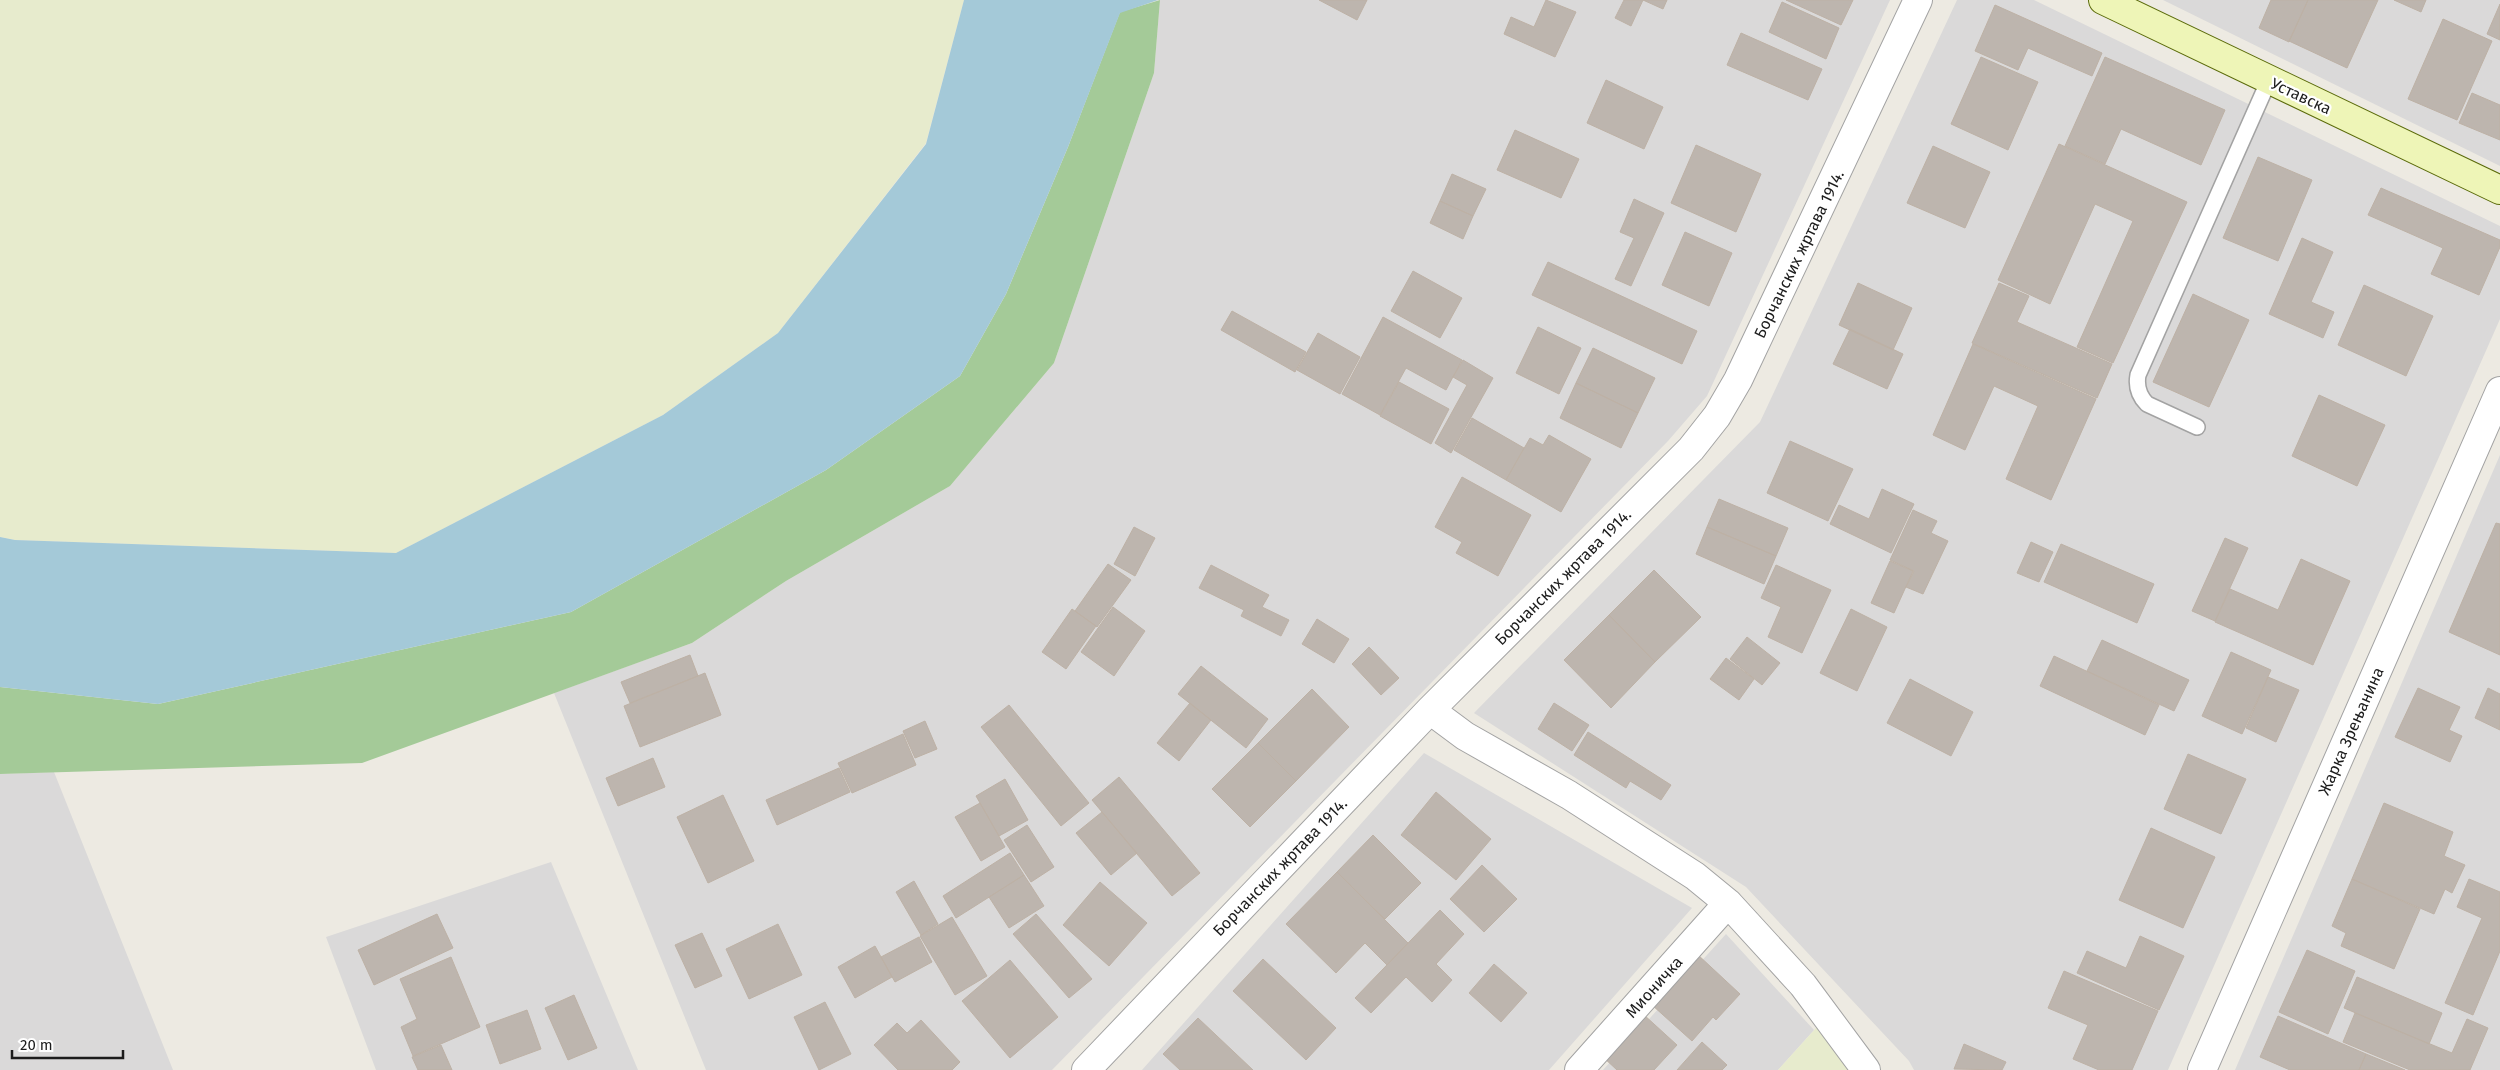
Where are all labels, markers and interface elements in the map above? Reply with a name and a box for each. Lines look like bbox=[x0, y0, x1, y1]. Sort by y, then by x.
street label: Уставска bbox=[2268, 74, 2334, 118]
street label: Борчанских жртава 1914. bbox=[1750, 167, 1848, 341]
street label: Борчанских жртава 1914. bbox=[1491, 505, 1635, 649]
street label: Жарка Зрењанина bbox=[2314, 664, 2388, 798]
street label: Борчанских жртава 1914. bbox=[1209, 794, 1351, 940]
street label: Мионичка bbox=[1621, 952, 1687, 1022]
scale bar bbox=[12, 1028, 124, 1060]
text: 20 m bbox=[20, 1036, 53, 1054]

